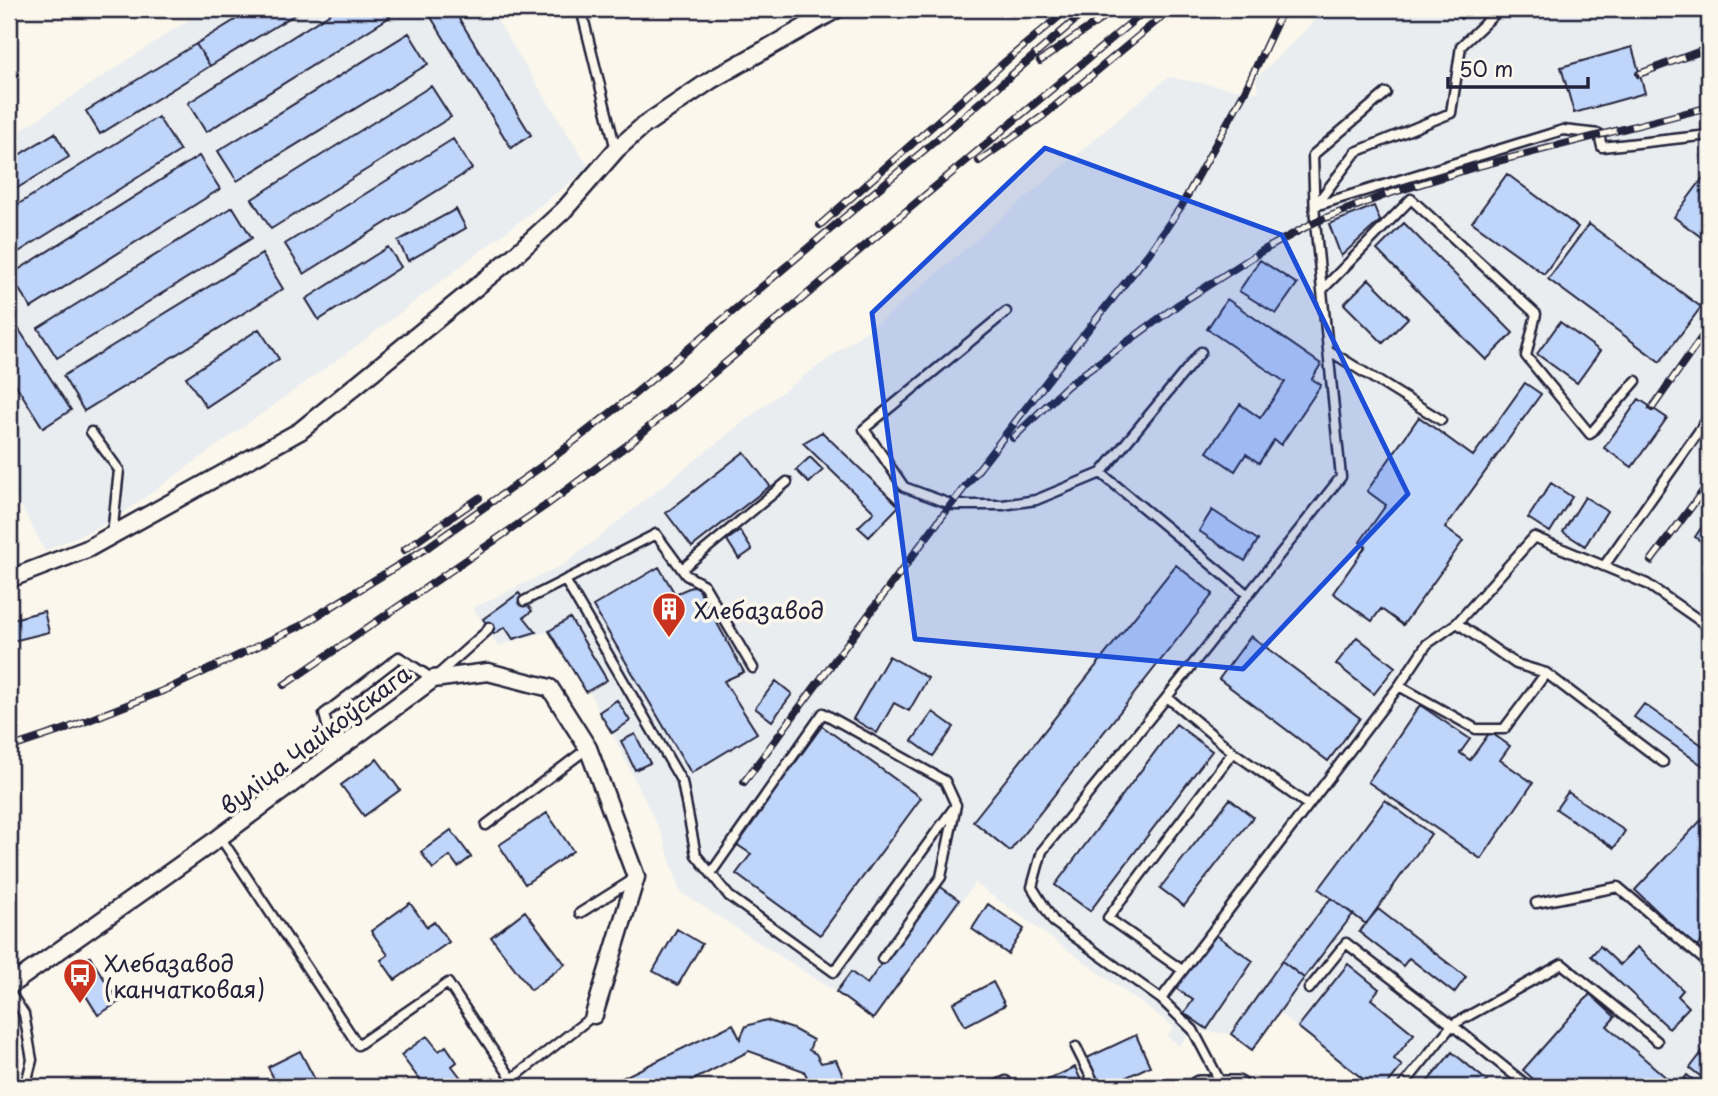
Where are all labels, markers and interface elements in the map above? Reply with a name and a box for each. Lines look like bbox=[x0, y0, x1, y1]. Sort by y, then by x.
scale bar bbox=[1448, 46, 1588, 90]
text: 50 m bbox=[1459, 52, 1513, 84]
building icon: Хлебазавод bbox=[650, 590, 688, 639]
place label: Хлебазавод bbox=[694, 592, 824, 627]
street label: вуліца Чайкоўскага bbox=[212, 655, 418, 823]
place label: Хлебазавод (канчатковая) bbox=[104, 945, 265, 1006]
bus stop icon: Хлебазавод (канчатковая) bbox=[61, 956, 99, 1005]

